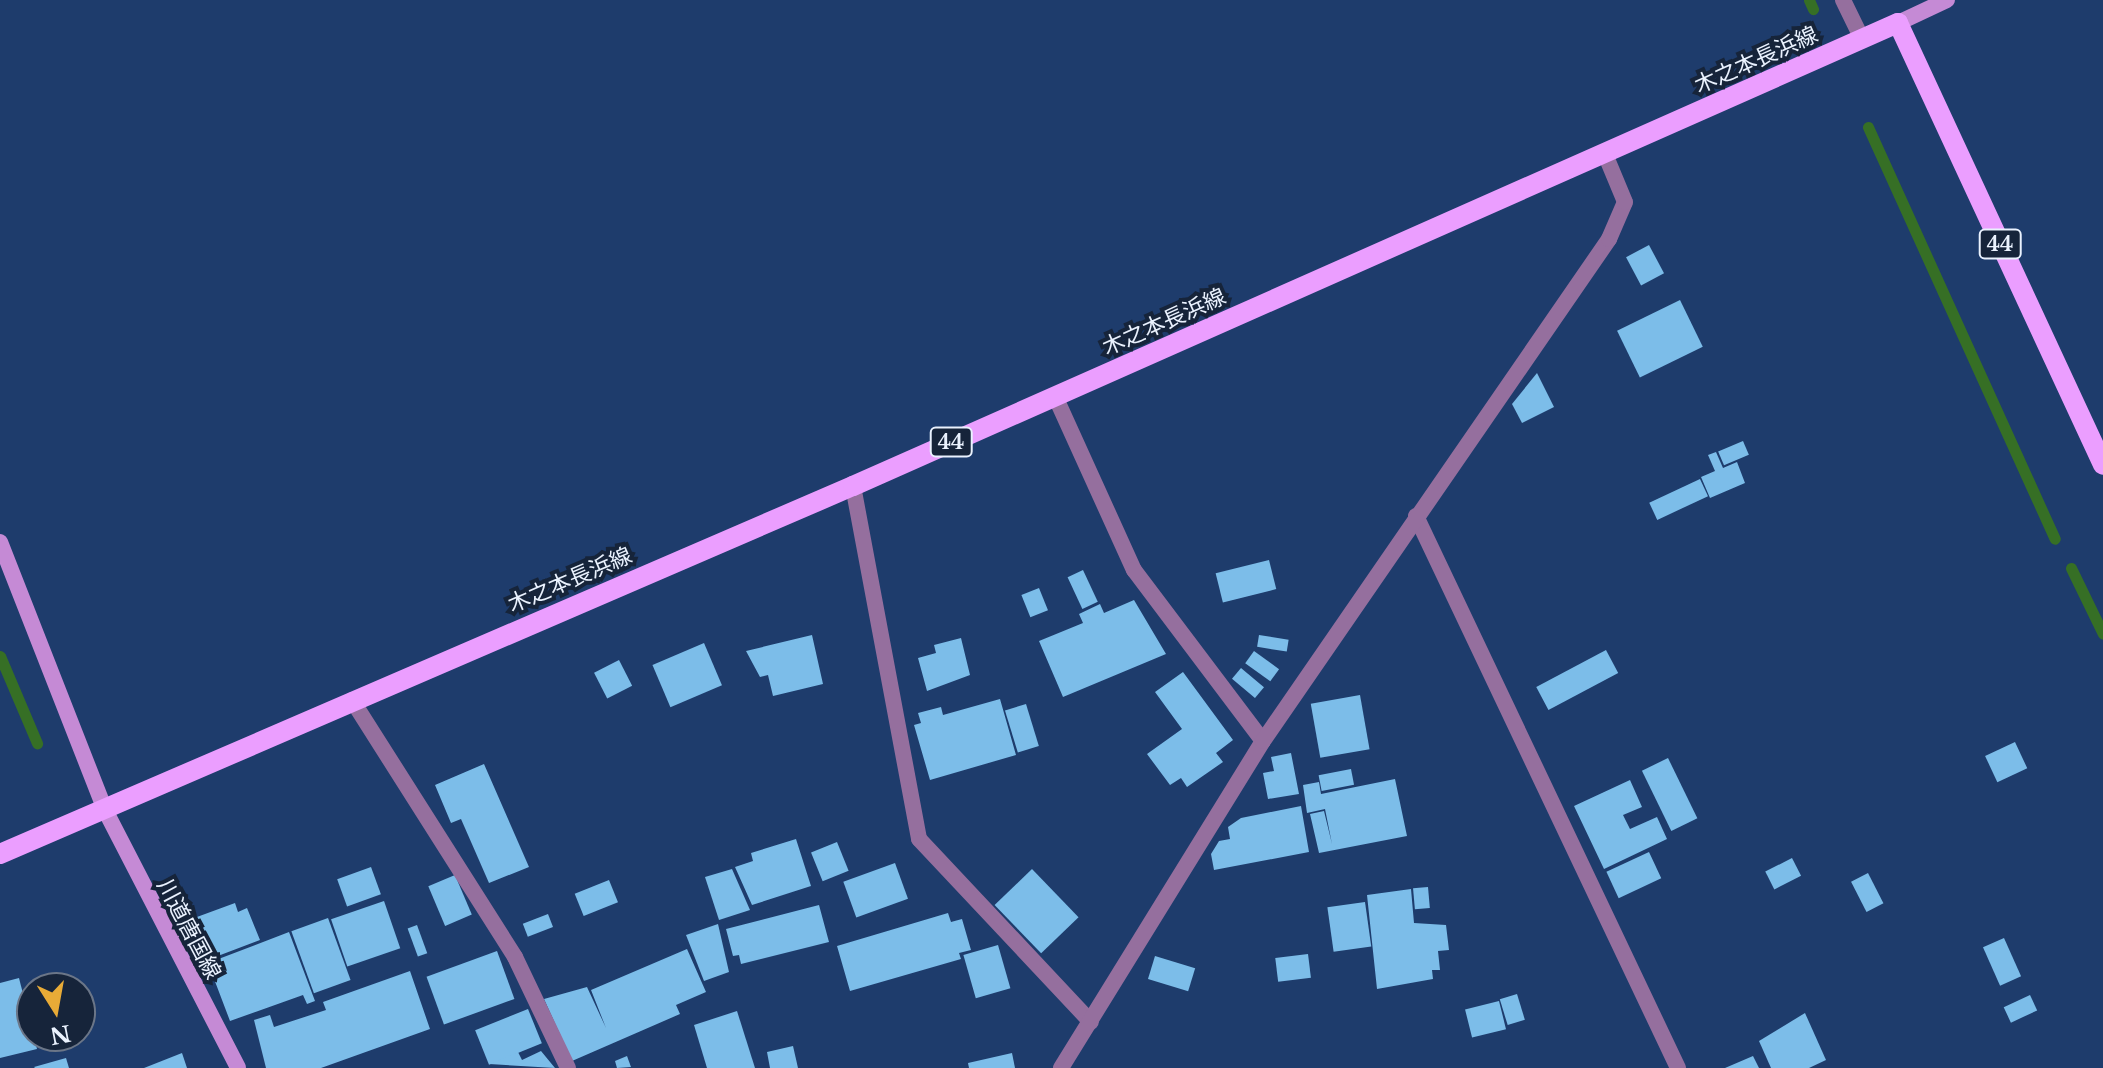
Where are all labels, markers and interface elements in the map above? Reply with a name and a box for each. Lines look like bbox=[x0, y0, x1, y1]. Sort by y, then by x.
street label: 木之本長浜線 bbox=[1690, 21, 1822, 99]
road number: 44 bbox=[1978, 228, 2022, 260]
street label: 木之本長浜線 bbox=[1098, 283, 1230, 361]
road number: 44 bbox=[929, 426, 973, 458]
street label: 木之本長浜線 bbox=[504, 542, 636, 618]
street label: 川道唐国線 bbox=[152, 874, 226, 984]
north arrow bbox=[16, 972, 96, 1052]
text: N bbox=[48, 1019, 73, 1049]

